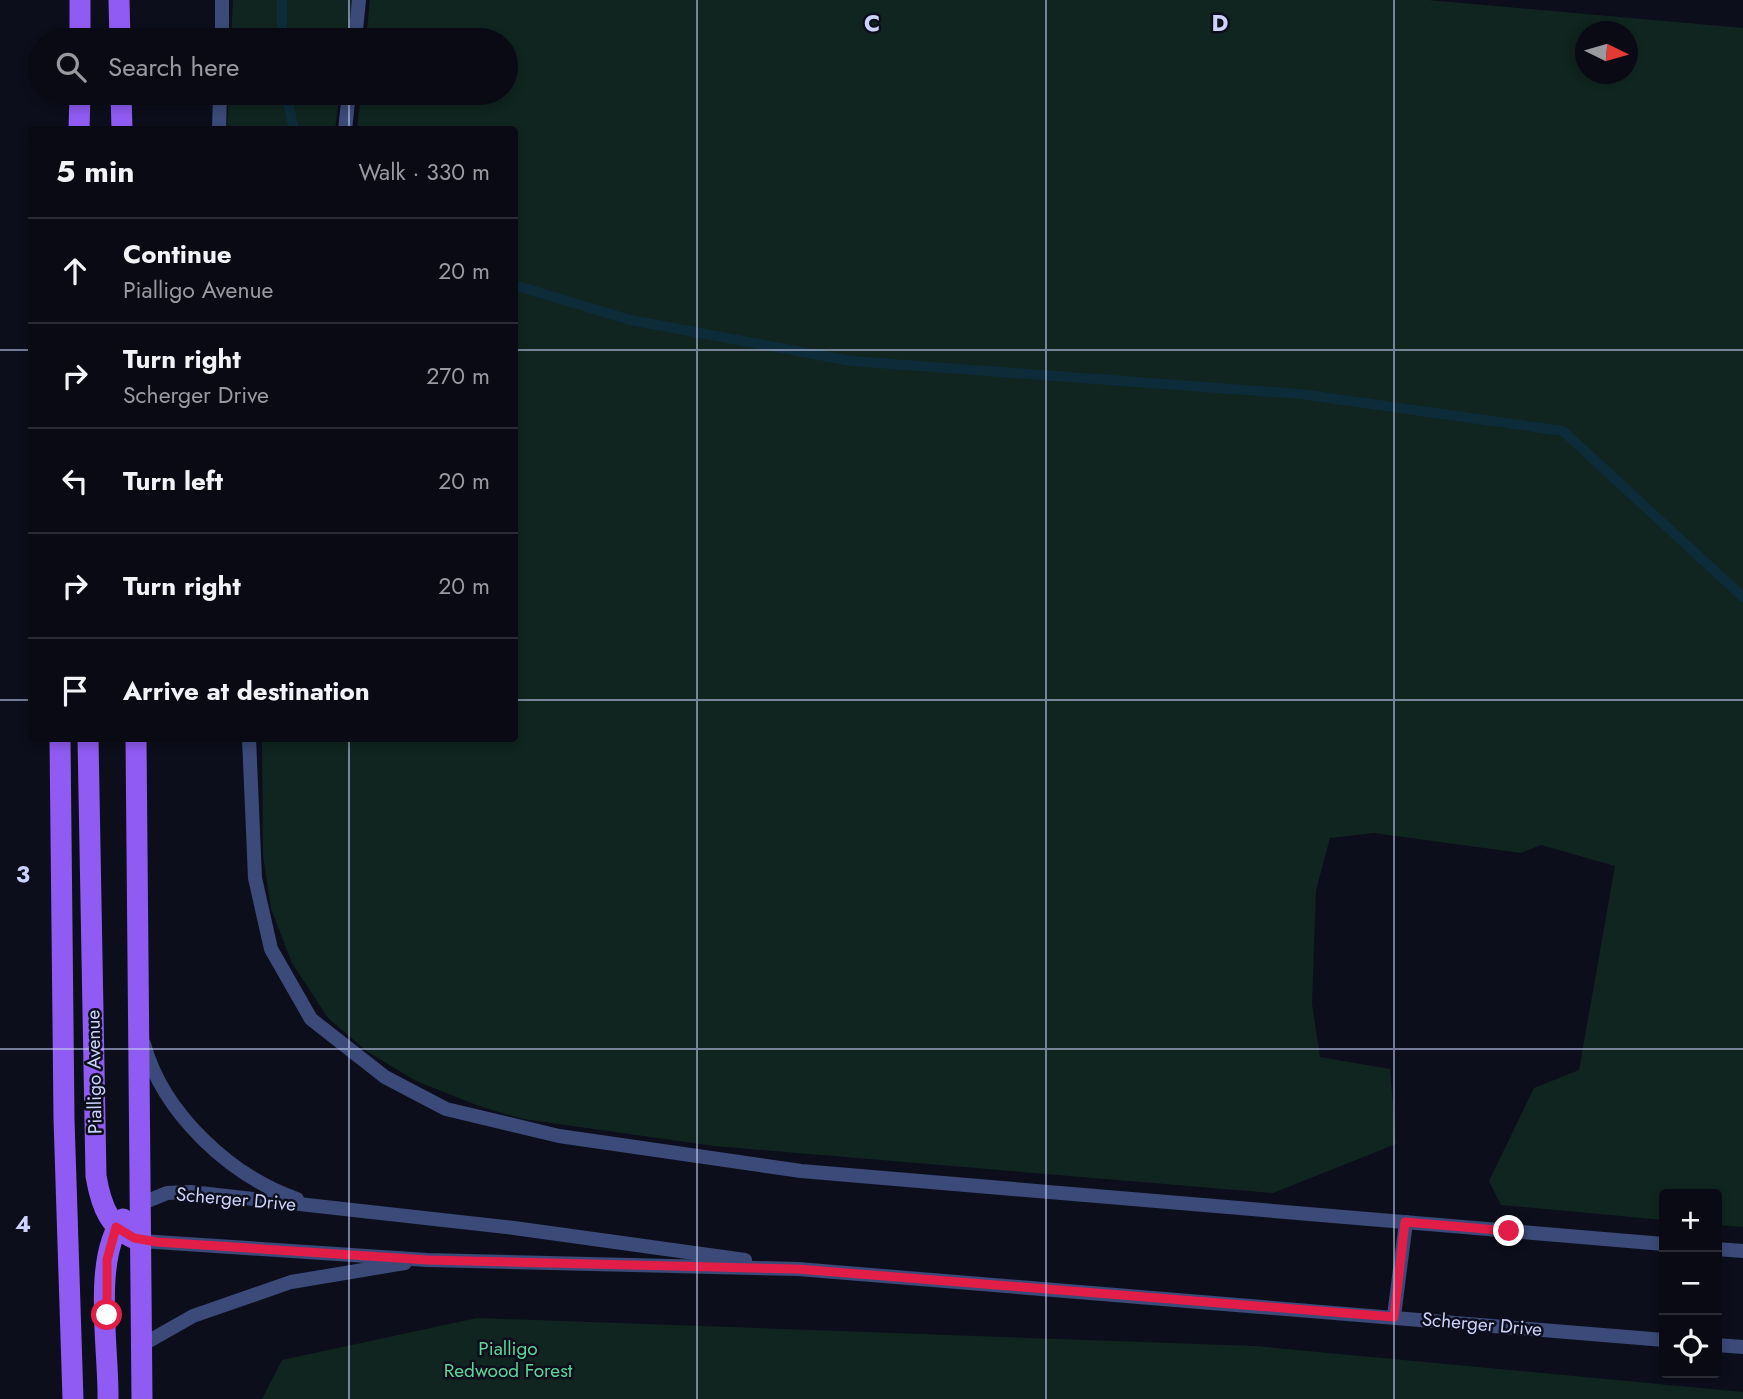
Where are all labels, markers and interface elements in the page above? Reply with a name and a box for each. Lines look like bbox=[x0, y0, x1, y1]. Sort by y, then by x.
text: C bbox=[864, 6, 880, 40]
text: D bbox=[1212, 6, 1229, 40]
north arrow bbox=[1575, 21, 1638, 84]
search box bbox=[28, 28, 518, 105]
icon: search bbox=[52, 48, 90, 86]
text: Search here bbox=[108, 48, 240, 86]
text: 5 min bbox=[56, 150, 134, 193]
text: Walk · 330 m bbox=[359, 155, 490, 189]
text: Continue bbox=[123, 235, 232, 273]
icon: ahead bbox=[56, 252, 94, 290]
text: 20 m bbox=[438, 254, 490, 288]
text: Pialligo Avenue bbox=[123, 273, 273, 307]
text: Turn right bbox=[123, 340, 241, 378]
icon: right bbox=[56, 357, 94, 395]
text: 270 m bbox=[426, 359, 490, 393]
text: Scherger Drive bbox=[123, 378, 269, 412]
icon: left bbox=[56, 462, 94, 500]
text: Turn left bbox=[123, 462, 223, 500]
text: 20 m bbox=[438, 464, 490, 498]
icon: right bbox=[56, 567, 94, 605]
text: Turn right bbox=[123, 567, 241, 605]
text: 20 m bbox=[438, 569, 490, 603]
icon: arrive bbox=[56, 672, 94, 710]
text: Arrive at destination bbox=[123, 672, 370, 710]
text: 3 bbox=[16, 857, 30, 891]
street label: Pialligo Avenue bbox=[79, 1009, 109, 1134]
street label: Scherger Drive bbox=[175, 1180, 297, 1218]
map controls bbox=[1659, 1189, 1722, 1378]
button: + bbox=[1659, 1189, 1722, 1252]
text: 4 bbox=[15, 1207, 31, 1241]
route end bbox=[1493, 1215, 1524, 1246]
button: − bbox=[1659, 1252, 1722, 1315]
route start bbox=[91, 1299, 122, 1330]
street label: Scherger Drive bbox=[1421, 1305, 1543, 1343]
button: locate bbox=[1659, 1315, 1722, 1378]
park label: Pialligo Redwood Forest bbox=[444, 1335, 573, 1384]

